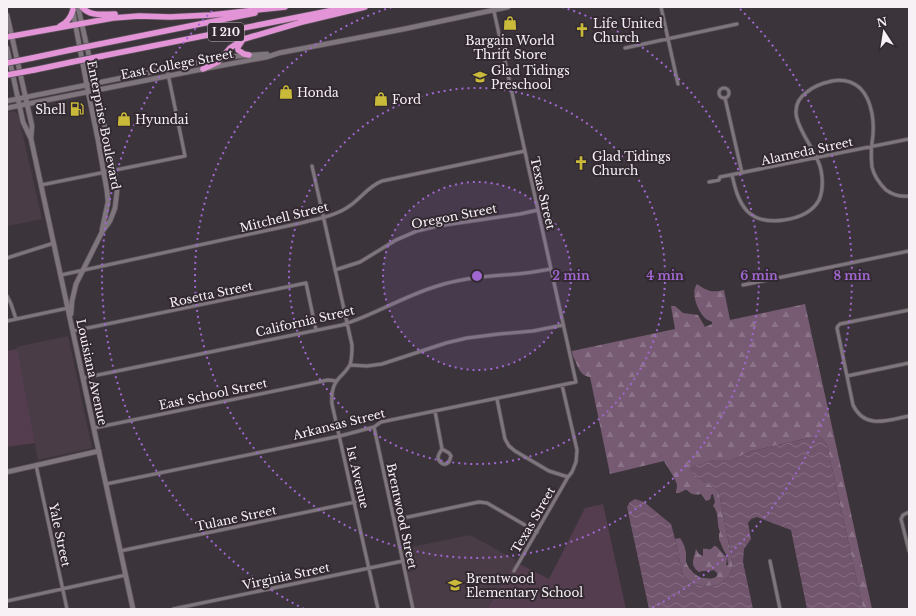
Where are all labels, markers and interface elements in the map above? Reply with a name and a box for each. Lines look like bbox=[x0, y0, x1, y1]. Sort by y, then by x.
north arrow bbox=[864, 12, 904, 52]
text: N bbox=[875, 14, 889, 30]
shop icon: Bargain World Thrift Store bbox=[502, 15, 518, 31]
place label: Life United Church bbox=[593, 16, 663, 45]
church icon: Life United Church bbox=[574, 22, 590, 38]
road number: I 210 bbox=[208, 23, 244, 41]
place label: Bargain World Thrift Store bbox=[465, 33, 555, 62]
street label: East College Street bbox=[119, 46, 235, 82]
street label: Enterprise Boulevard bbox=[84, 59, 124, 191]
place label: Glad Tidings Preschool bbox=[491, 63, 570, 92]
school or university icon: Glad Tidings Preschool bbox=[472, 69, 488, 85]
shop icon: Honda bbox=[278, 84, 294, 100]
place label: Honda bbox=[297, 85, 339, 100]
shop icon: Ford bbox=[373, 91, 389, 107]
place label: Ford bbox=[392, 92, 421, 107]
fuel station icon: Shell bbox=[69, 101, 85, 117]
place label: Shell bbox=[35, 102, 66, 117]
shop icon: Hyundai bbox=[116, 111, 132, 127]
place label: Hyundai bbox=[135, 112, 189, 127]
street label: Alameda Street bbox=[759, 134, 855, 168]
place label: Glad Tidings Church bbox=[592, 149, 671, 178]
street label: Texas Street bbox=[527, 155, 559, 231]
church icon: Glad Tidings Church bbox=[573, 155, 589, 171]
street label: Mitchell Street bbox=[238, 199, 330, 235]
street label: Oregon Street bbox=[410, 200, 498, 232]
text: 2 min bbox=[552, 268, 590, 283]
text: 4 min bbox=[646, 268, 684, 283]
text: 6 min bbox=[740, 268, 778, 283]
text: 8 min bbox=[833, 268, 871, 283]
centre of rings bbox=[470, 269, 484, 283]
street label: Rosetta Street bbox=[168, 278, 254, 310]
street label: California Street bbox=[254, 302, 356, 340]
street label: Louisiana Avenue bbox=[73, 317, 111, 427]
street label: East School Street bbox=[157, 375, 269, 413]
street label: Arkansas Street bbox=[290, 405, 387, 443]
street label: 1st Avenue bbox=[343, 444, 373, 510]
street label: Brentwood Street bbox=[383, 462, 421, 571]
street label: Texas Street bbox=[508, 484, 558, 556]
street label: Yale Street bbox=[46, 501, 74, 569]
street label: Tulane Street bbox=[194, 502, 278, 534]
street label: Virginia Street bbox=[240, 559, 331, 593]
place label: Brentwood Elementary School bbox=[466, 571, 583, 600]
school or university icon: Brentwood Elementary School bbox=[447, 577, 463, 593]

